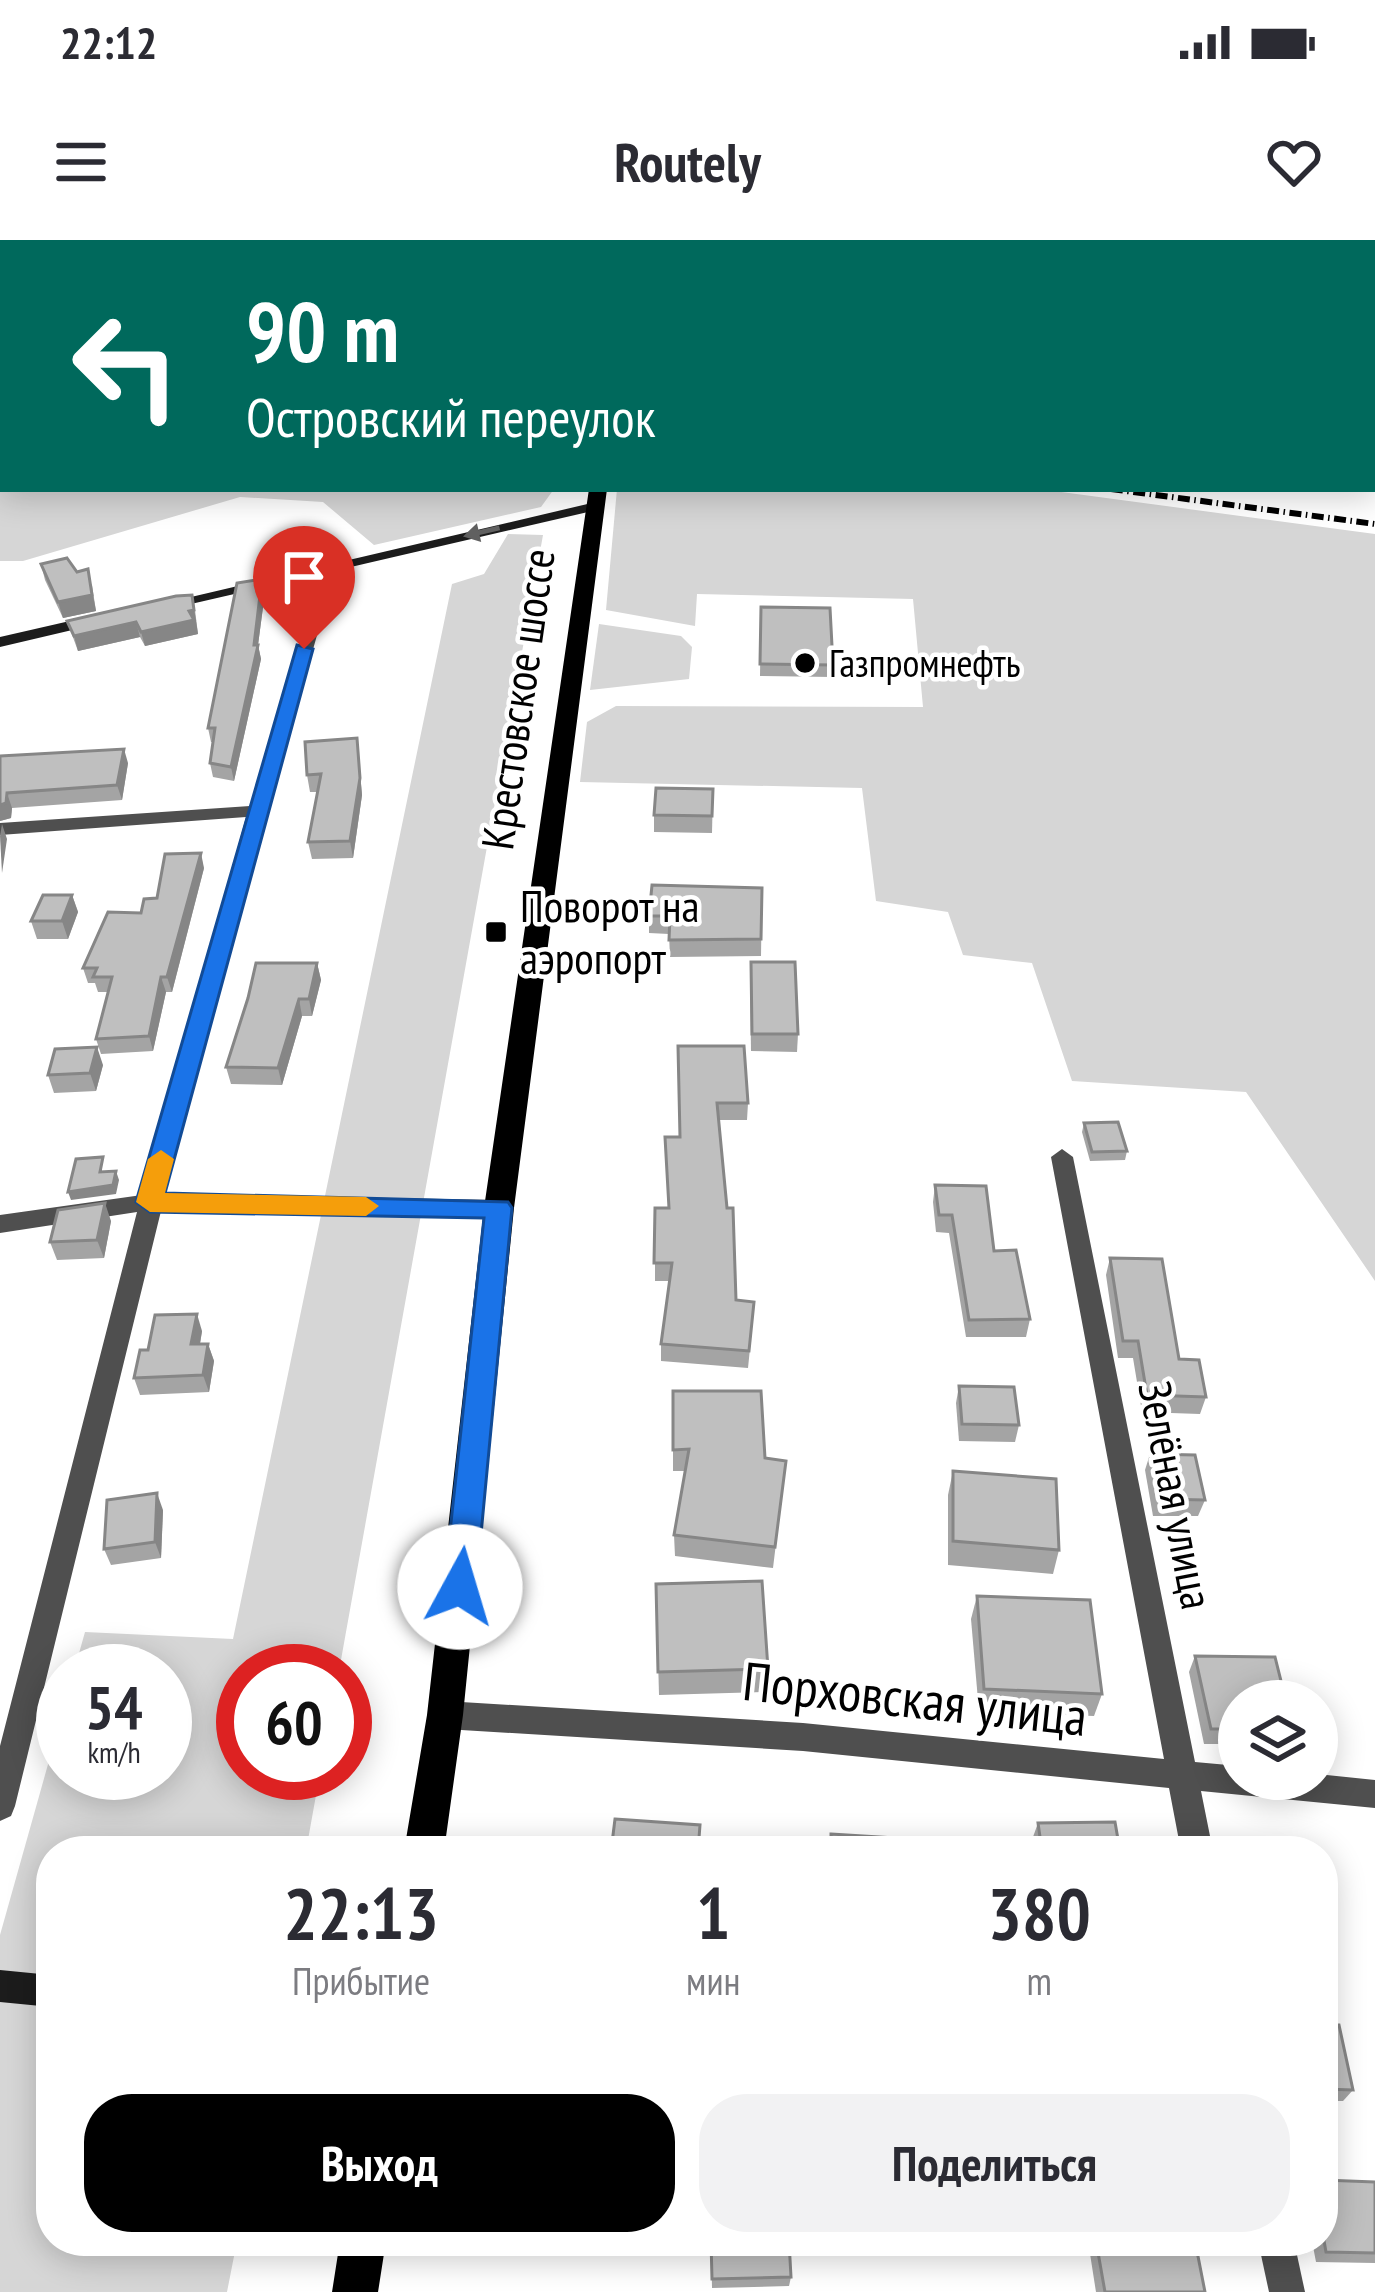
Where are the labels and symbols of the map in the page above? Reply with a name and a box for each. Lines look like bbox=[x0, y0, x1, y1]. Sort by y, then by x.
one-way arrow bbox=[462, 524, 500, 543]
pin bbox=[253, 526, 355, 649]
street label: Крестовское шоссе bbox=[467, 545, 567, 853]
place label: Газпромнефть bbox=[829, 637, 1021, 688]
marker: Газпромнефть bbox=[792, 650, 818, 676]
place label: Поворот на аэропорт bbox=[520, 876, 700, 986]
marker: Поворот на аэропорт bbox=[483, 919, 509, 945]
street label: Зелёная улица bbox=[1126, 1376, 1227, 1614]
position arrow bbox=[397, 1524, 523, 1650]
speed limit sign: 60 bbox=[216, 1644, 372, 1800]
street label: Порховская улица bbox=[740, 1645, 1091, 1751]

